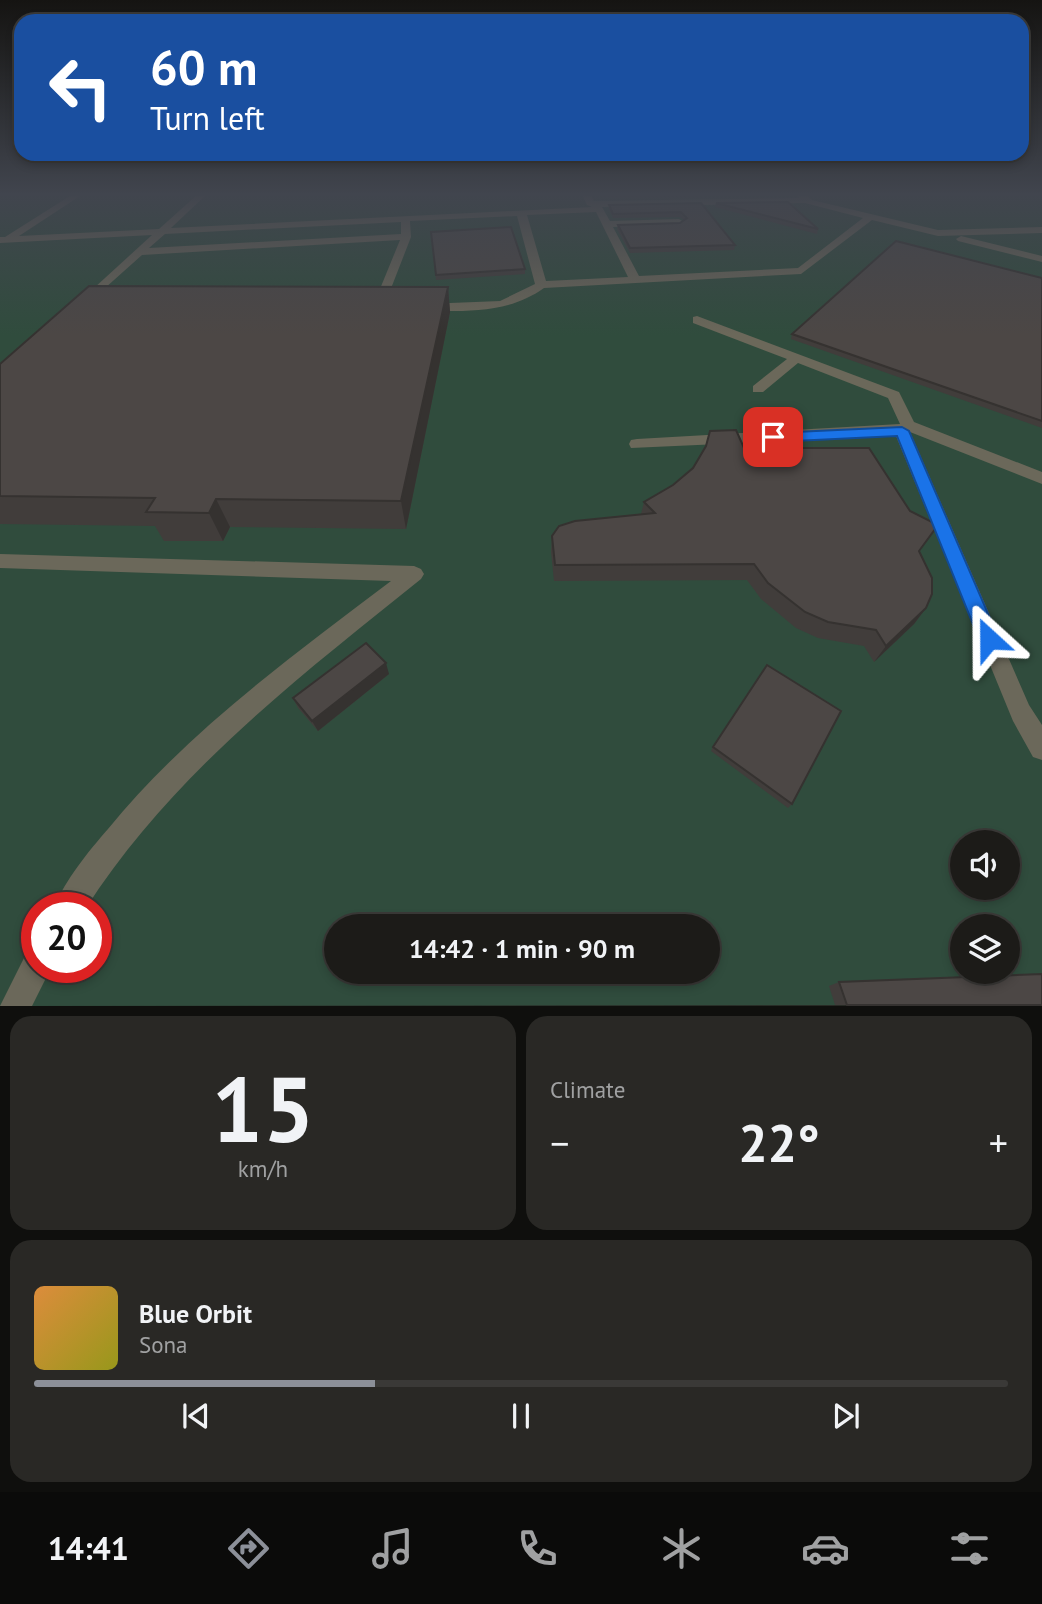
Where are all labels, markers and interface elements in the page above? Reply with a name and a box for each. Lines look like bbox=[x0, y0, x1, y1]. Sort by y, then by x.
text: 60 m bbox=[150, 35, 257, 99]
icon: left bbox=[35, 42, 126, 133]
text: Turn left bbox=[150, 97, 265, 139]
pin bbox=[743, 407, 803, 467]
icon: arrive bbox=[754, 418, 792, 456]
position arrow bbox=[952, 602, 1026, 676]
map controls bbox=[950, 830, 1020, 984]
button: sound bbox=[950, 830, 1020, 900]
speed limit sign: 20 bbox=[21, 892, 112, 983]
button: layers bbox=[950, 914, 1020, 984]
text: 14:42 · 1 min · 90 m bbox=[409, 932, 635, 965]
text: 15 bbox=[211, 1049, 315, 1167]
text: Climate bbox=[550, 1075, 625, 1104]
text: 22° bbox=[738, 1109, 820, 1176]
text: − bbox=[550, 1118, 569, 1167]
text: + bbox=[989, 1118, 1008, 1167]
text: km/h bbox=[238, 1154, 288, 1183]
text: Blue Orbit bbox=[139, 1297, 252, 1330]
text: Sona bbox=[139, 1330, 188, 1359]
icon: previous bbox=[177, 1397, 215, 1435]
icon: pause bbox=[502, 1397, 540, 1435]
icon: next bbox=[827, 1397, 865, 1435]
icon: directions bbox=[224, 1524, 273, 1573]
icon: music bbox=[368, 1524, 417, 1573]
icon: phone bbox=[513, 1524, 562, 1573]
icon: climate bbox=[657, 1524, 706, 1573]
icon: car bbox=[801, 1524, 850, 1573]
icon: filters bbox=[945, 1524, 994, 1573]
text: 14:41 bbox=[48, 1527, 129, 1569]

